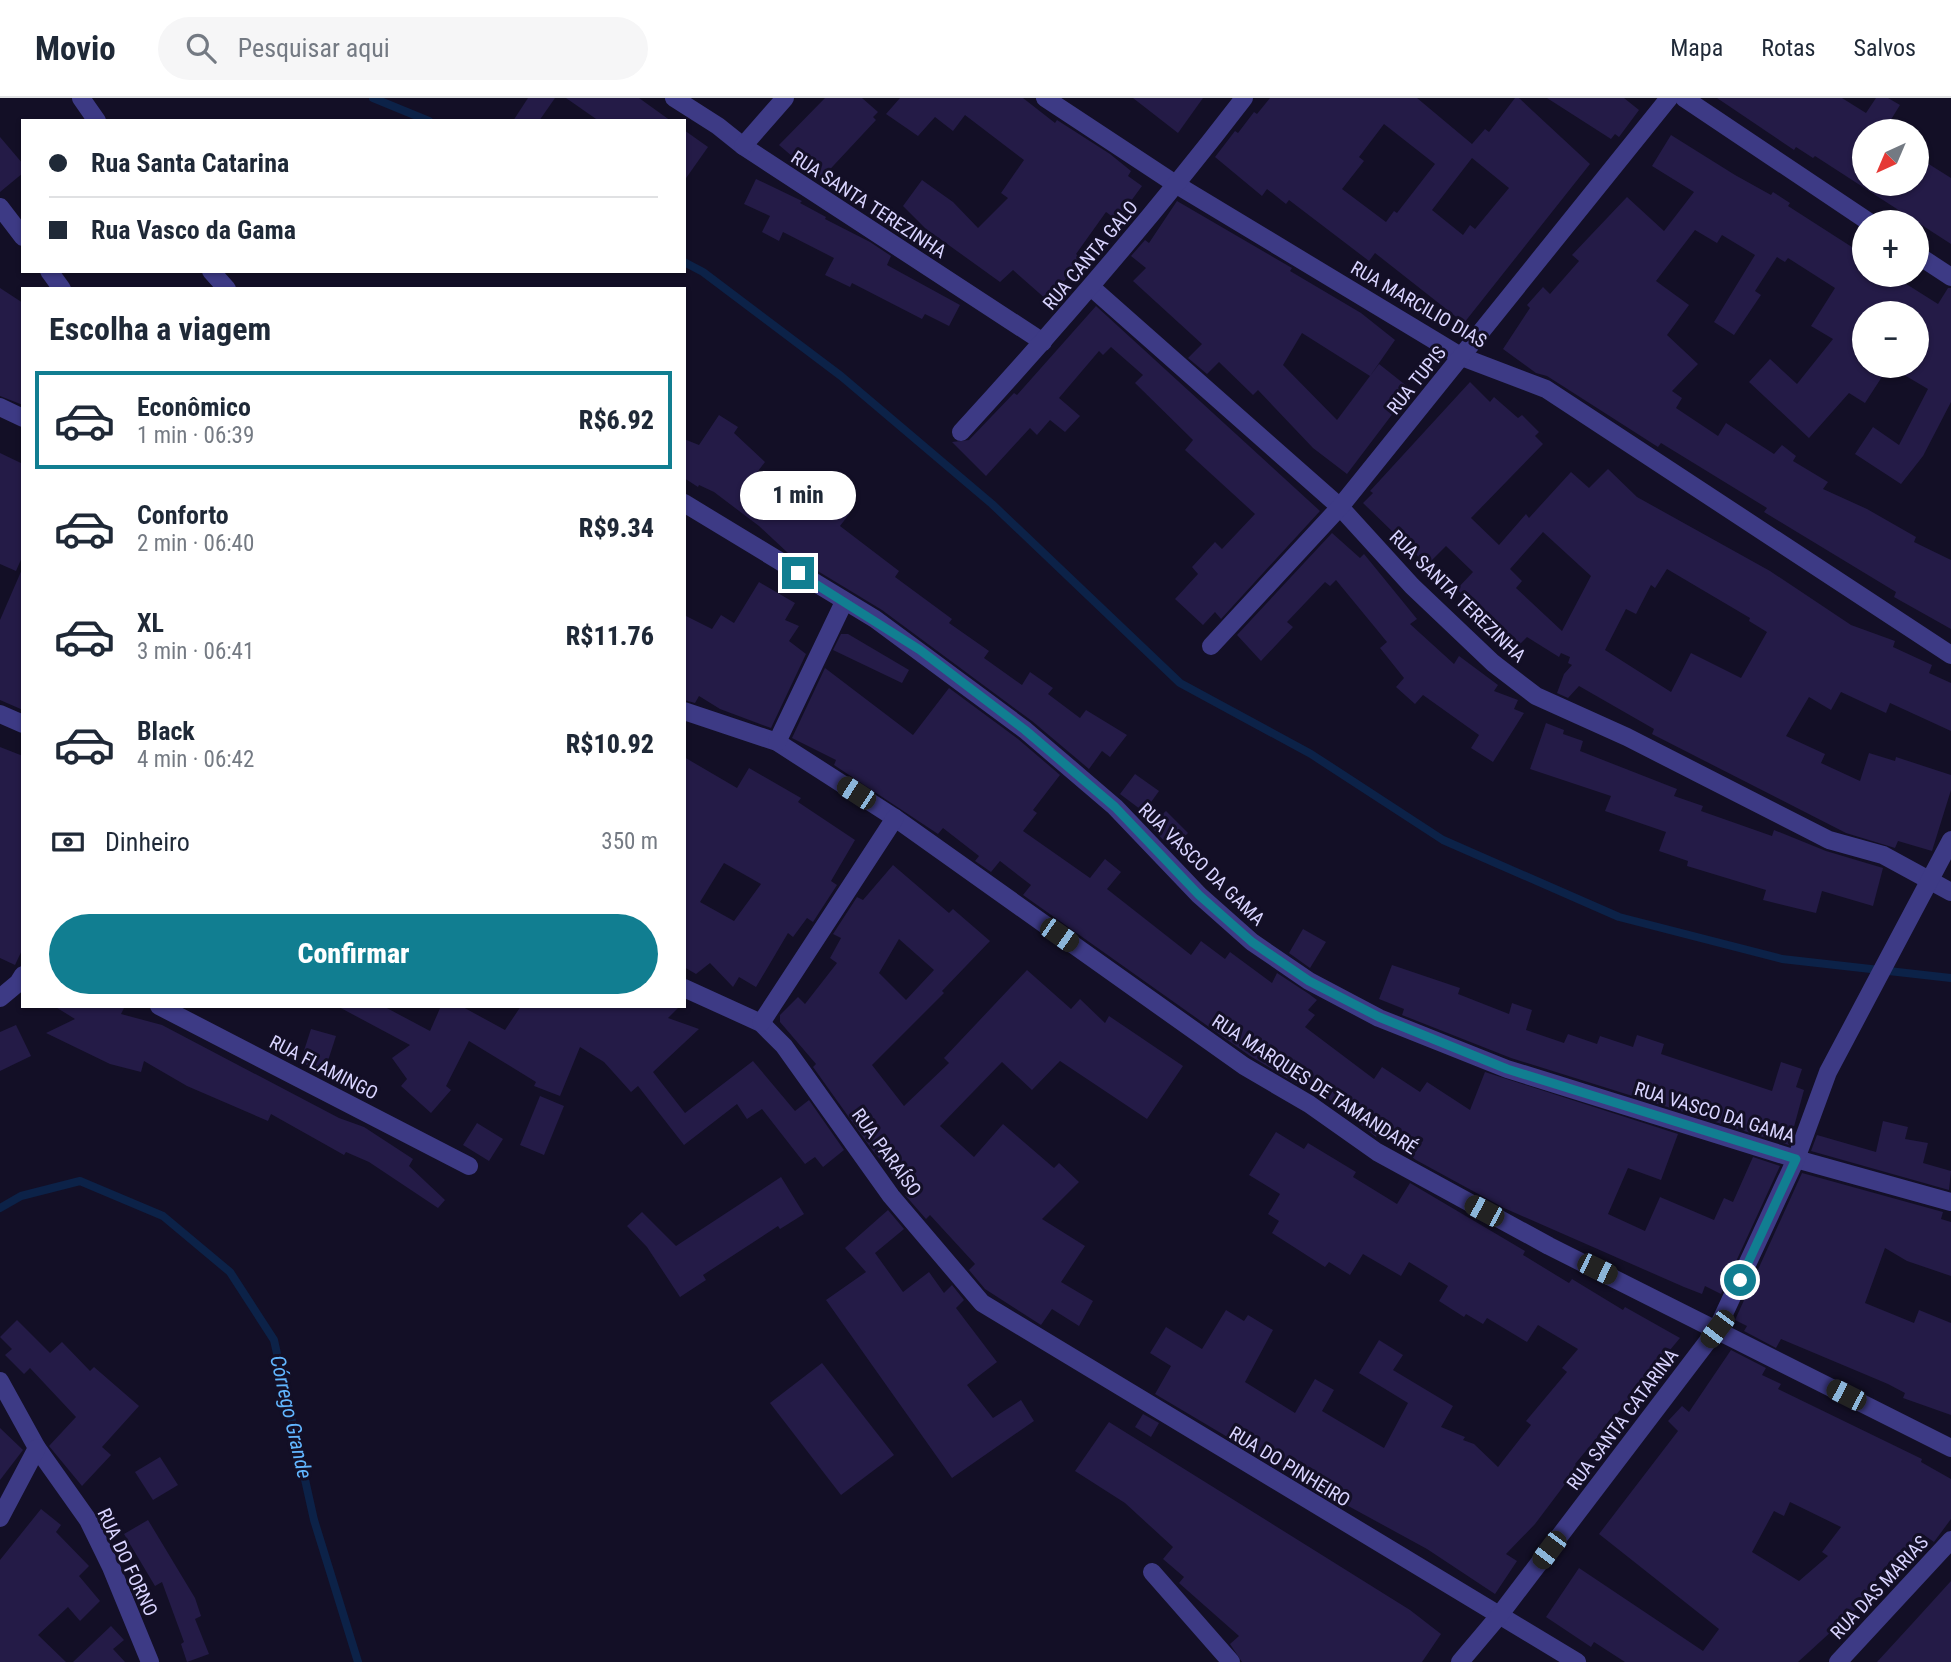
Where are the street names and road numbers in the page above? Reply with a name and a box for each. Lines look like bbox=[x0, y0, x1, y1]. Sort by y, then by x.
street label: RUA SANTA TEREZINHA bbox=[787, 146, 951, 263]
street label: RUA CANTA GALO bbox=[1038, 196, 1143, 315]
street label: RUA MARCILIO DIAS bbox=[1347, 256, 1491, 353]
street label: RUA TUPIS bbox=[1382, 341, 1451, 419]
street label: RUA SANTA TEREZINHA bbox=[1385, 525, 1531, 667]
street label: RUA VASCO DA GAMA bbox=[1134, 798, 1270, 931]
street label: RUA MARQUES DE TAMANDARÉ bbox=[1208, 1009, 1422, 1159]
street label: RUA FLAMINGO bbox=[266, 1030, 382, 1105]
street label: RUA VASCO DA GAMA bbox=[1632, 1077, 1798, 1148]
street label: RUA PARAÍSO bbox=[847, 1104, 926, 1201]
street label: RUA SANTA CATARINA bbox=[1562, 1344, 1683, 1495]
street label: RUA DO PINHEIRO bbox=[1225, 1421, 1354, 1512]
street label: RUA DO FORNO bbox=[93, 1505, 163, 1620]
street label: RUA DAS MARIAS bbox=[1826, 1531, 1933, 1644]

